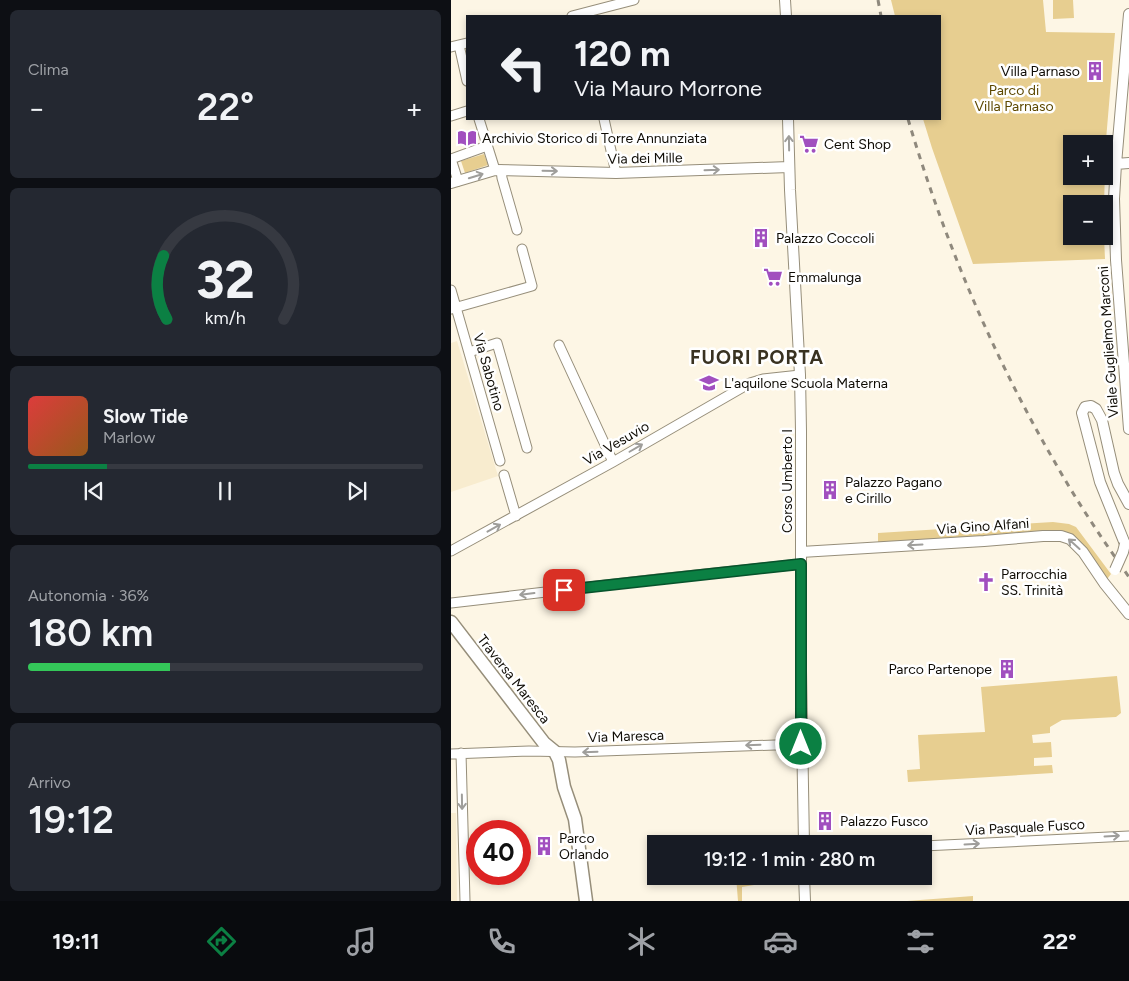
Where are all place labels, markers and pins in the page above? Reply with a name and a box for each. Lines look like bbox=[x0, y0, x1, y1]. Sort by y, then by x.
building icon: Villa Parnaso bbox=[1084, 60, 1106, 82]
place label: Villa Parnaso bbox=[1001, 63, 1080, 80]
library icon: Archivio Storico di Torre Annunziata bbox=[456, 127, 478, 149]
place label: Archivio Storico di Torre Annunziata bbox=[482, 130, 707, 147]
supermarket icon: Cent Shop bbox=[798, 133, 820, 155]
place label: Cent Shop bbox=[824, 136, 891, 153]
building icon: Palazzo Coccoli bbox=[750, 227, 772, 249]
place label: Palazzo Coccoli bbox=[776, 230, 874, 247]
supermarket icon: Emmalunga bbox=[762, 266, 784, 288]
place label: Emmalunga bbox=[788, 269, 861, 286]
school or university icon: L'aquilone Scuola Materna bbox=[698, 372, 720, 394]
place label: L'aquilone Scuola Materna bbox=[724, 375, 888, 392]
place label: Palazzo Pagano e Cirillo bbox=[845, 474, 942, 507]
building icon: Palazzo Pagano e Cirillo bbox=[819, 479, 841, 501]
place label: Parrocchia SS. Trinità bbox=[1001, 566, 1067, 599]
pin bbox=[543, 569, 585, 611]
church icon: Parrocchia SS. Trinità bbox=[975, 571, 997, 593]
building icon: Parco Partenope bbox=[996, 658, 1018, 680]
place label: Parco Partenope bbox=[888, 661, 992, 678]
building icon: Palazzo Fusco bbox=[814, 810, 836, 832]
place label: Palazzo Fusco bbox=[840, 813, 928, 830]
place label: Parco Orlando bbox=[559, 830, 609, 863]
building icon: Parco Orlando bbox=[533, 835, 555, 857]

